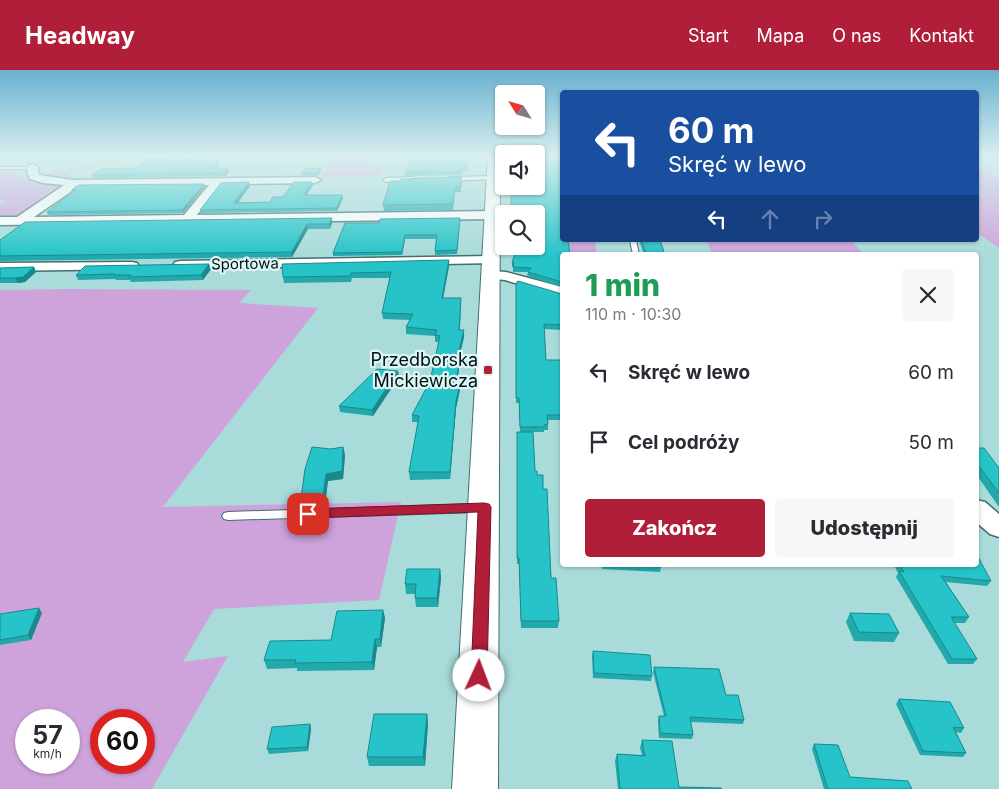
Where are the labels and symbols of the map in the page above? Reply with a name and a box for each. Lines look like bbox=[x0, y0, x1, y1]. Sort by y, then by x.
north arrow bbox=[495, 85, 545, 135]
street label: Sportowa bbox=[211, 253, 279, 274]
place label: Przedborska Mickiewicza bbox=[370, 349, 478, 391]
marker: Przedborska Mickiewicza bbox=[482, 364, 494, 376]
pin bbox=[287, 493, 329, 535]
position arrow bbox=[452, 649, 504, 701]
speed limit sign: 60 bbox=[90, 709, 155, 774]

